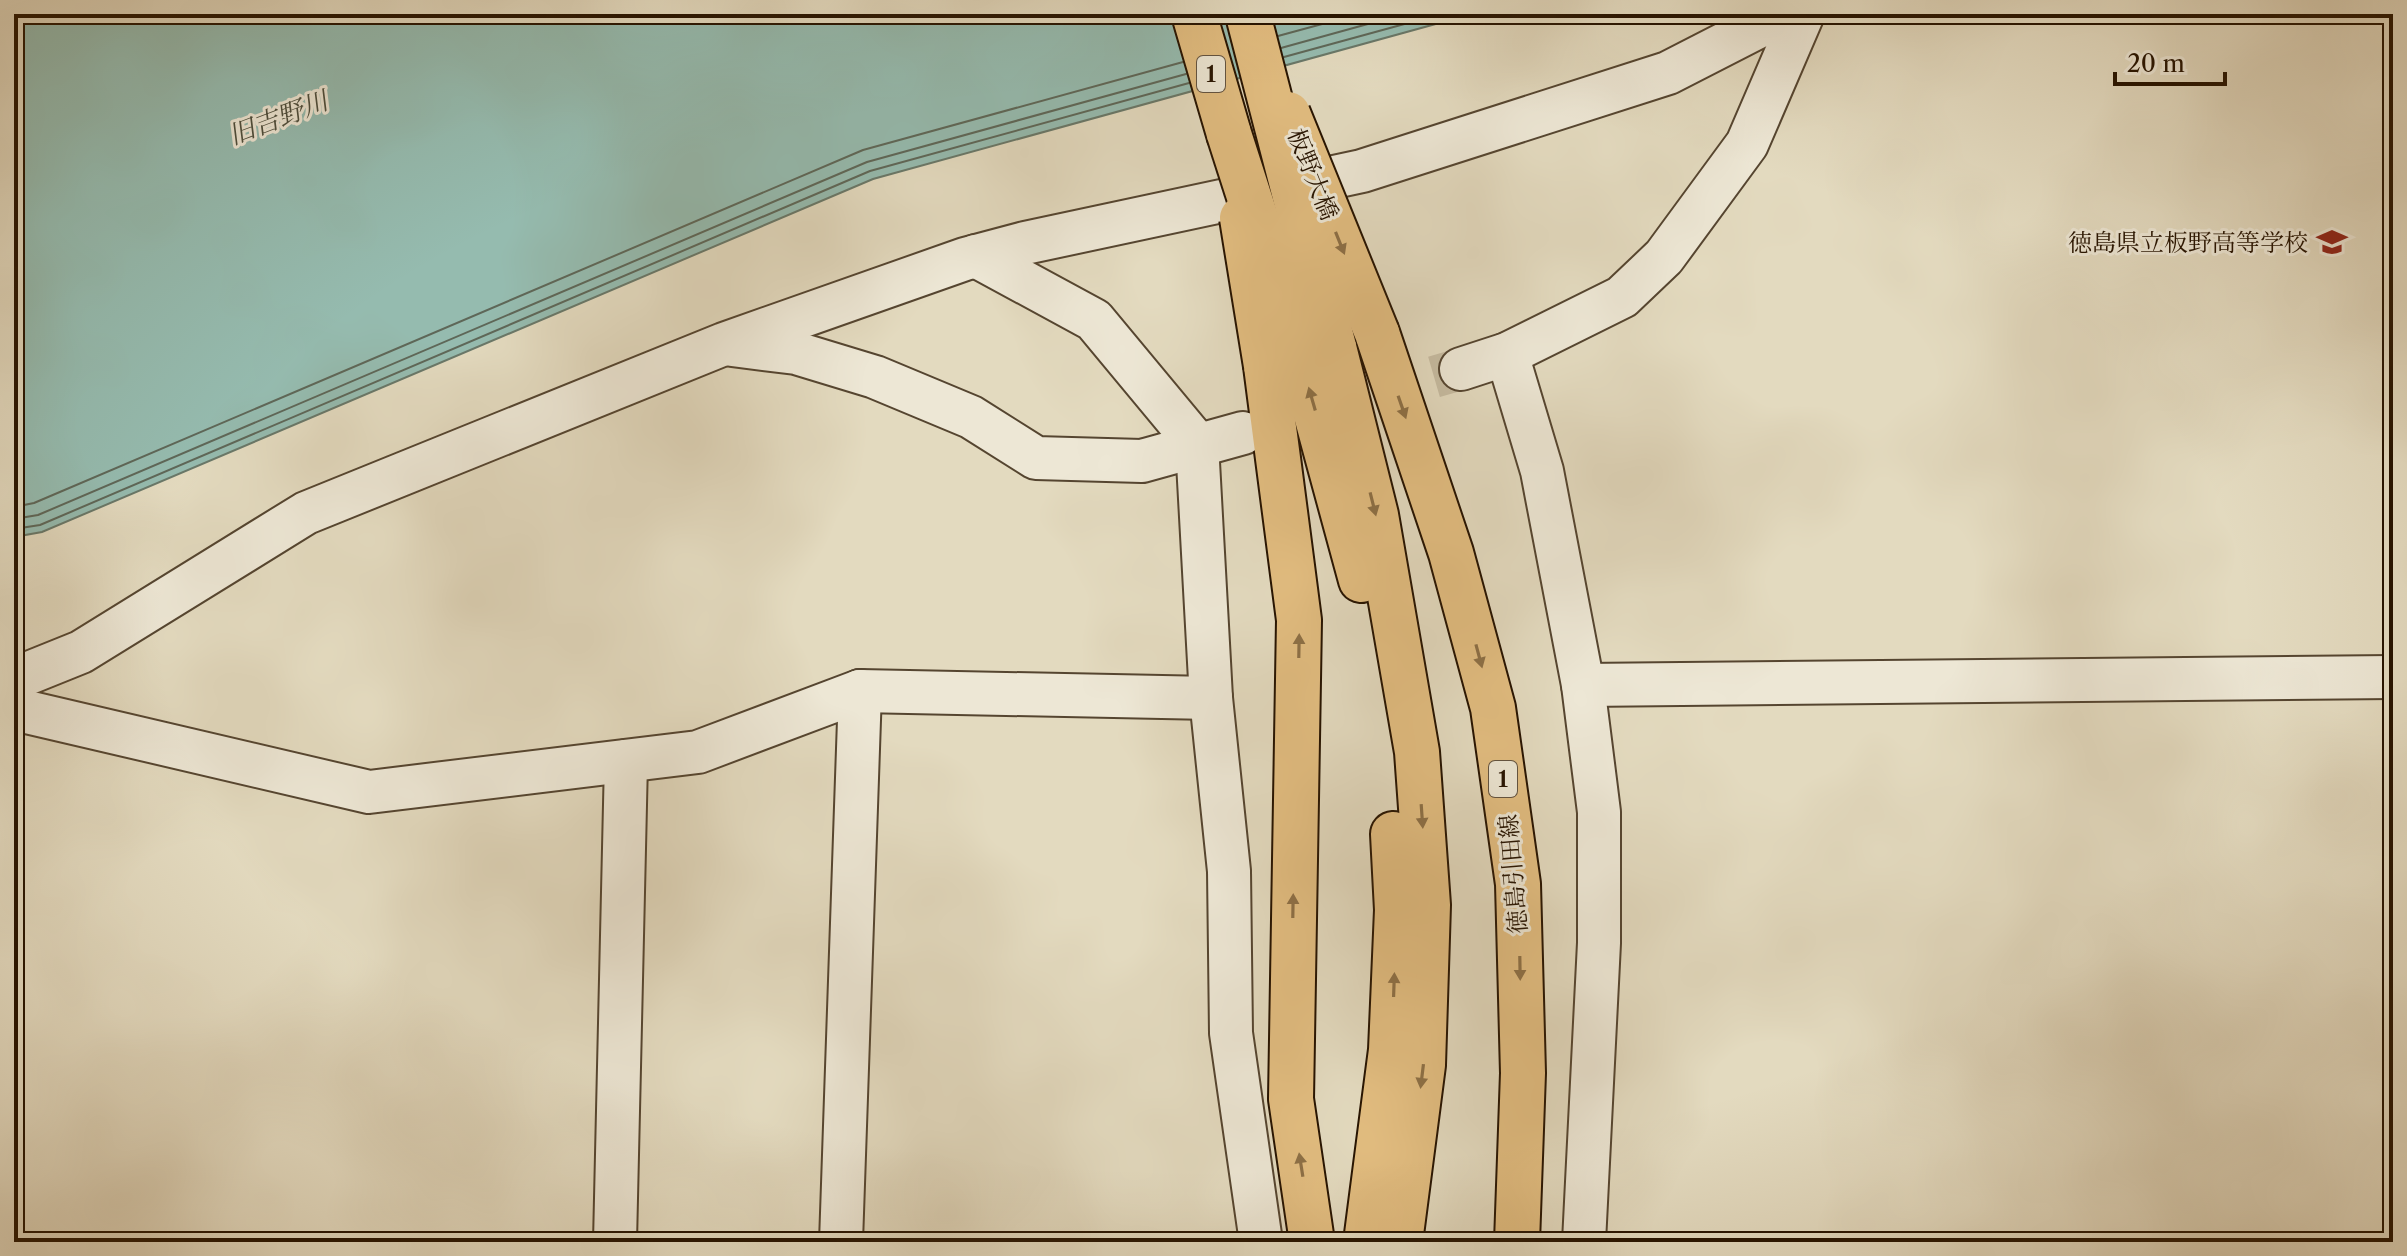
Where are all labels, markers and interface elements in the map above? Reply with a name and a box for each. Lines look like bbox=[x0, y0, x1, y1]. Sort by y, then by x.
scale bar bbox=[2115, 36, 2225, 86]
text: 20 m bbox=[2127, 49, 2185, 78]
road number: 1 bbox=[1197, 56, 1225, 92]
water label: 旧吉野川 bbox=[224, 83, 335, 152]
street label: 板野大橋 bbox=[1282, 124, 1344, 224]
school or university icon: 徳島県立板野高等学校 bbox=[2315, 225, 2349, 259]
place label: 徳島県立板野高等学校 bbox=[2068, 228, 2308, 257]
one-way arrow bbox=[1334, 231, 1347, 255]
one-way arrow bbox=[1305, 386, 1317, 411]
one-way arrow bbox=[1396, 396, 1408, 420]
one-way arrow bbox=[1368, 492, 1380, 517]
one-way arrow bbox=[1292, 633, 1305, 658]
one-way arrow bbox=[1473, 643, 1485, 668]
road number: 1 bbox=[1489, 761, 1517, 797]
one-way arrow bbox=[1415, 804, 1428, 829]
street label: 徳島引田線 bbox=[1493, 813, 1533, 935]
one-way arrow bbox=[1287, 893, 1299, 918]
one-way arrow bbox=[1514, 956, 1526, 981]
one-way arrow bbox=[1387, 972, 1400, 997]
one-way arrow bbox=[1415, 1064, 1428, 1089]
one-way arrow bbox=[1294, 1152, 1307, 1177]

